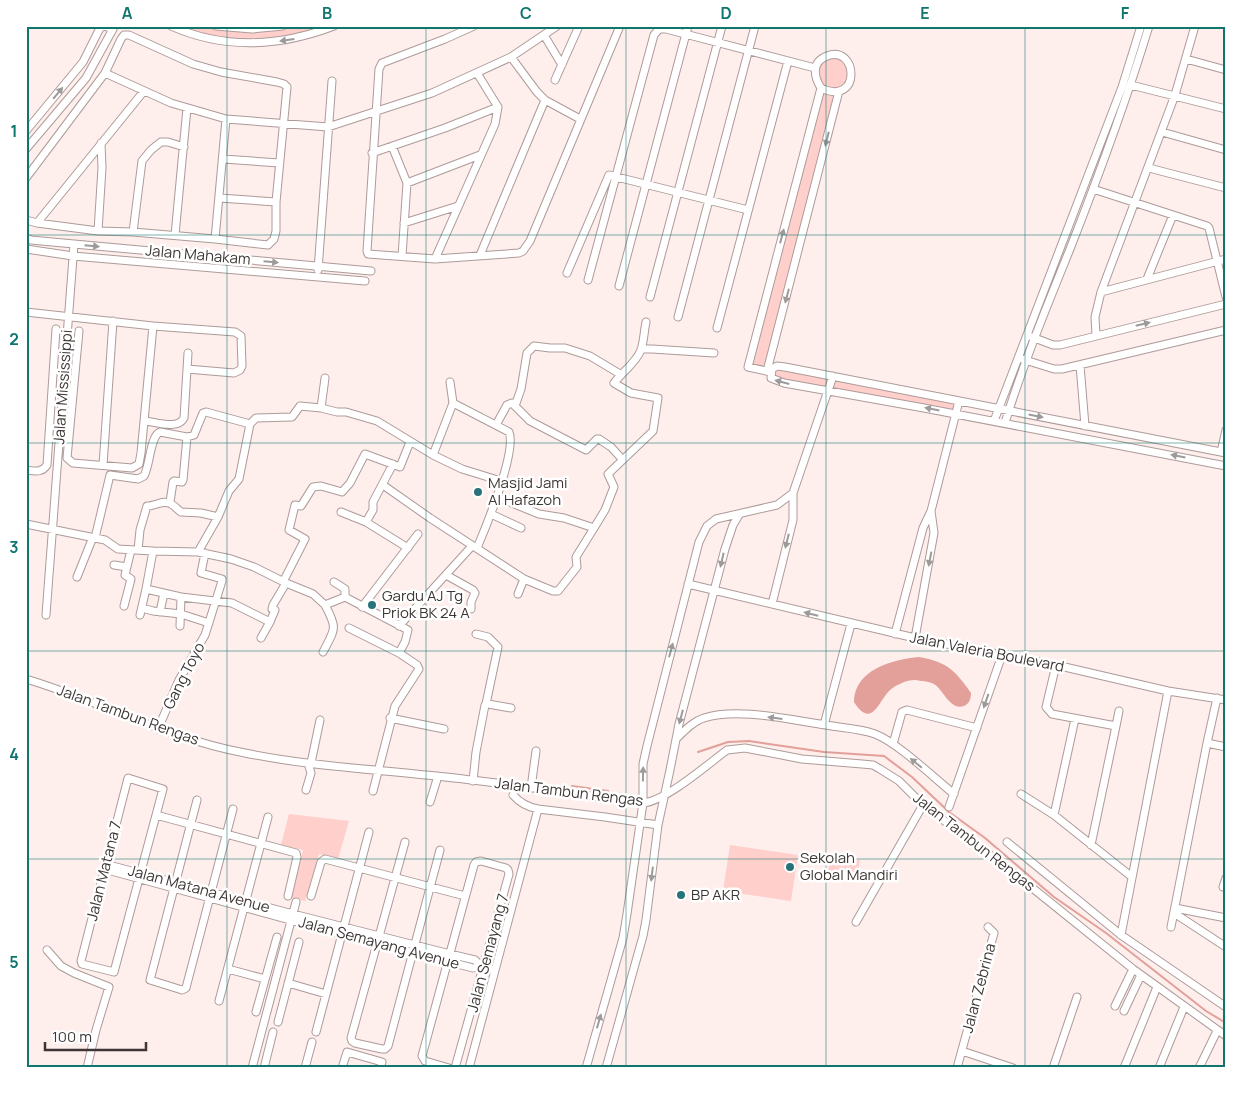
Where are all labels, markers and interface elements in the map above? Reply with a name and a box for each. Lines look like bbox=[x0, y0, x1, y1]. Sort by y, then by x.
text: A bbox=[122, 2, 133, 24]
text: B bbox=[322, 2, 332, 24]
text: C bbox=[520, 2, 532, 24]
text: D bbox=[720, 2, 732, 24]
text: E bbox=[920, 2, 930, 24]
text: F bbox=[1121, 2, 1130, 24]
one-way arrow bbox=[279, 36, 295, 44]
one-way arrow bbox=[52, 87, 63, 100]
text: 1 bbox=[10, 120, 18, 142]
one-way arrow bbox=[823, 131, 831, 146]
one-way arrow bbox=[779, 228, 787, 243]
street label: Jalan Mahakam bbox=[144, 239, 252, 270]
one-way arrow bbox=[84, 242, 100, 250]
one-way arrow bbox=[263, 258, 279, 266]
one-way arrow bbox=[783, 289, 791, 304]
one-way arrow bbox=[1135, 320, 1150, 328]
text: 2 bbox=[9, 328, 19, 350]
street label: Jalan Mississippi bbox=[48, 329, 77, 445]
one-way arrow bbox=[774, 377, 789, 385]
one-way arrow bbox=[925, 405, 940, 413]
one-way arrow bbox=[1028, 413, 1044, 421]
one-way arrow bbox=[1169, 452, 1185, 460]
place label: Masjid Jami Al Hafazoh bbox=[488, 472, 567, 510]
marker: Masjid Jami Al Hafazoh bbox=[472, 486, 484, 498]
one-way arrow bbox=[783, 533, 791, 549]
text: 3 bbox=[9, 536, 19, 558]
one-way arrow bbox=[925, 552, 933, 568]
one-way arrow bbox=[718, 553, 726, 568]
place label: Gardu AJ Tg Priok BK 24 A bbox=[382, 585, 470, 623]
marker: Gardu AJ Tg Priok BK 24 A bbox=[366, 599, 378, 611]
one-way arrow bbox=[804, 610, 819, 618]
street label: Jalan Valeria Boulevard bbox=[908, 626, 1066, 677]
street label: Gang Toyo bbox=[158, 639, 209, 713]
one-way arrow bbox=[668, 643, 676, 658]
street label: Jalan Tambun Rengas bbox=[54, 679, 202, 750]
one-way arrow bbox=[982, 694, 989, 709]
one-way arrow bbox=[677, 710, 685, 725]
one-way arrow bbox=[767, 714, 783, 722]
text: 4 bbox=[9, 743, 19, 765]
one-way arrow bbox=[910, 757, 923, 768]
one-way arrow bbox=[639, 766, 647, 782]
street label: Jalan Tambun Rengas bbox=[493, 772, 645, 811]
street label: Jalan Tambun Rengas bbox=[909, 787, 1040, 896]
street label: Jalan Matana 7 bbox=[81, 819, 126, 923]
place label: Sekolah Global Mandiri bbox=[800, 847, 898, 885]
street label: Jalan Matana Avenue bbox=[126, 859, 273, 918]
marker: Sekolah Global Mandiri bbox=[784, 861, 796, 873]
one-way arrow bbox=[648, 866, 656, 882]
place label: BP AKR bbox=[691, 884, 740, 905]
marker: BP AKR bbox=[675, 889, 687, 901]
street label: Jalan Semayang 7 bbox=[462, 891, 513, 1014]
street label: Jalan Semayang Avenue bbox=[296, 911, 462, 974]
street label: Jalan Zebrina bbox=[956, 941, 1001, 1035]
text: 5 bbox=[9, 951, 19, 973]
one-way arrow bbox=[596, 1013, 604, 1028]
scale bar bbox=[45, 1019, 146, 1051]
text: 100 m bbox=[52, 1026, 92, 1047]

